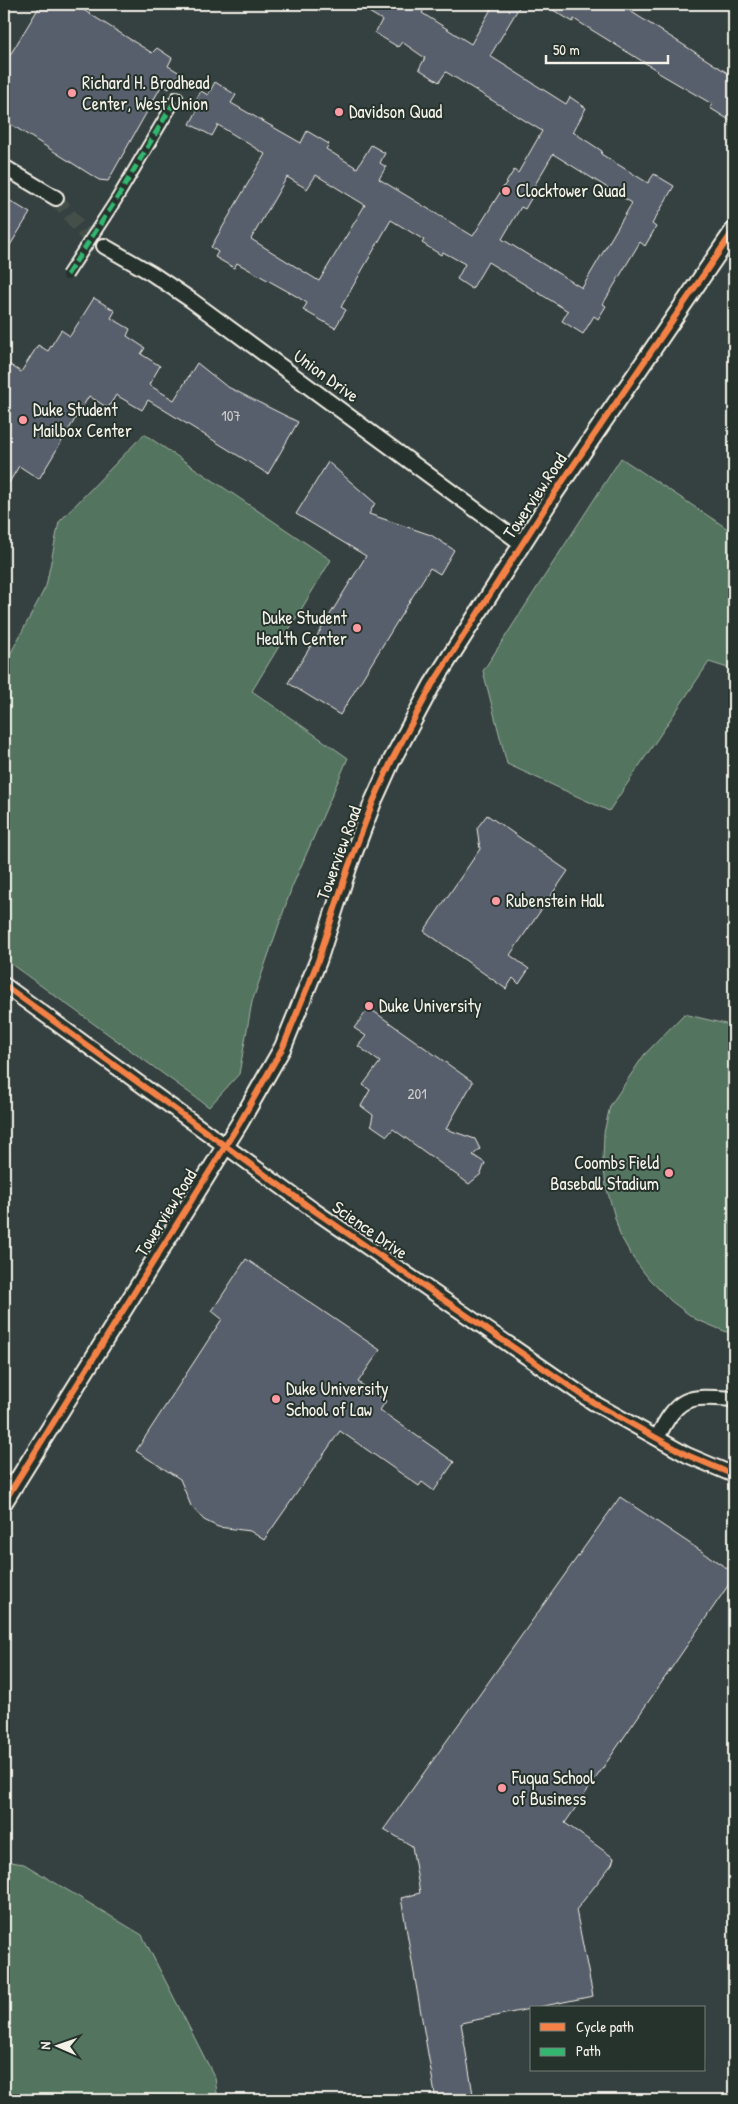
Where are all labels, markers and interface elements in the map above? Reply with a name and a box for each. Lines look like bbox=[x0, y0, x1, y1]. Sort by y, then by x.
scale bar bbox=[546, 32, 668, 64]
text: 50 m bbox=[553, 39, 580, 60]
place label: Richard H. Brodhead Center, West Union bbox=[82, 70, 209, 116]
marker: Richard H. Brodhead Center, West Union bbox=[66, 87, 78, 99]
place label: Davidson Quad bbox=[349, 99, 442, 124]
marker: Davidson Quad bbox=[333, 106, 345, 118]
place label: Clocktower Quad bbox=[516, 178, 625, 203]
marker: Clocktower Quad bbox=[500, 185, 512, 197]
street label: Union Drive bbox=[288, 343, 364, 408]
place label: Duke Student Mailbox Center bbox=[33, 397, 132, 443]
house number: 107 bbox=[221, 405, 241, 426]
marker: Duke Student Mailbox Center bbox=[17, 414, 29, 426]
street label: Towerview Road bbox=[497, 448, 572, 544]
place label: Duke Student Health Center bbox=[256, 605, 348, 651]
marker: Duke Student Health Center bbox=[351, 622, 363, 634]
street label: Towerview Road bbox=[310, 802, 367, 903]
place label: Rubenstein Hall bbox=[506, 888, 604, 913]
marker: Rubenstein Hall bbox=[490, 895, 502, 907]
place label: Duke University bbox=[379, 993, 482, 1018]
marker: Duke University bbox=[363, 1000, 375, 1012]
house number: 201 bbox=[407, 1083, 427, 1104]
place label: Coombs Field Baseball Stadium bbox=[550, 1150, 659, 1196]
street label: Towerview Road bbox=[129, 1164, 202, 1261]
marker: Coombs Field Baseball Stadium bbox=[663, 1167, 675, 1179]
street label: Science Drive bbox=[328, 1194, 413, 1265]
place label: Duke University School of Law bbox=[286, 1376, 389, 1422]
marker: Duke University School of Law bbox=[270, 1393, 282, 1405]
place label: Fuqua School of Business bbox=[511, 1765, 595, 1811]
marker: Fuqua School of Business bbox=[496, 1782, 508, 1794]
legend bbox=[530, 2006, 706, 2072]
text: Cycle path bbox=[576, 2016, 634, 2037]
north arrow bbox=[32, 2022, 82, 2072]
text: Path bbox=[576, 2040, 601, 2061]
text: N bbox=[35, 2041, 54, 2050]

